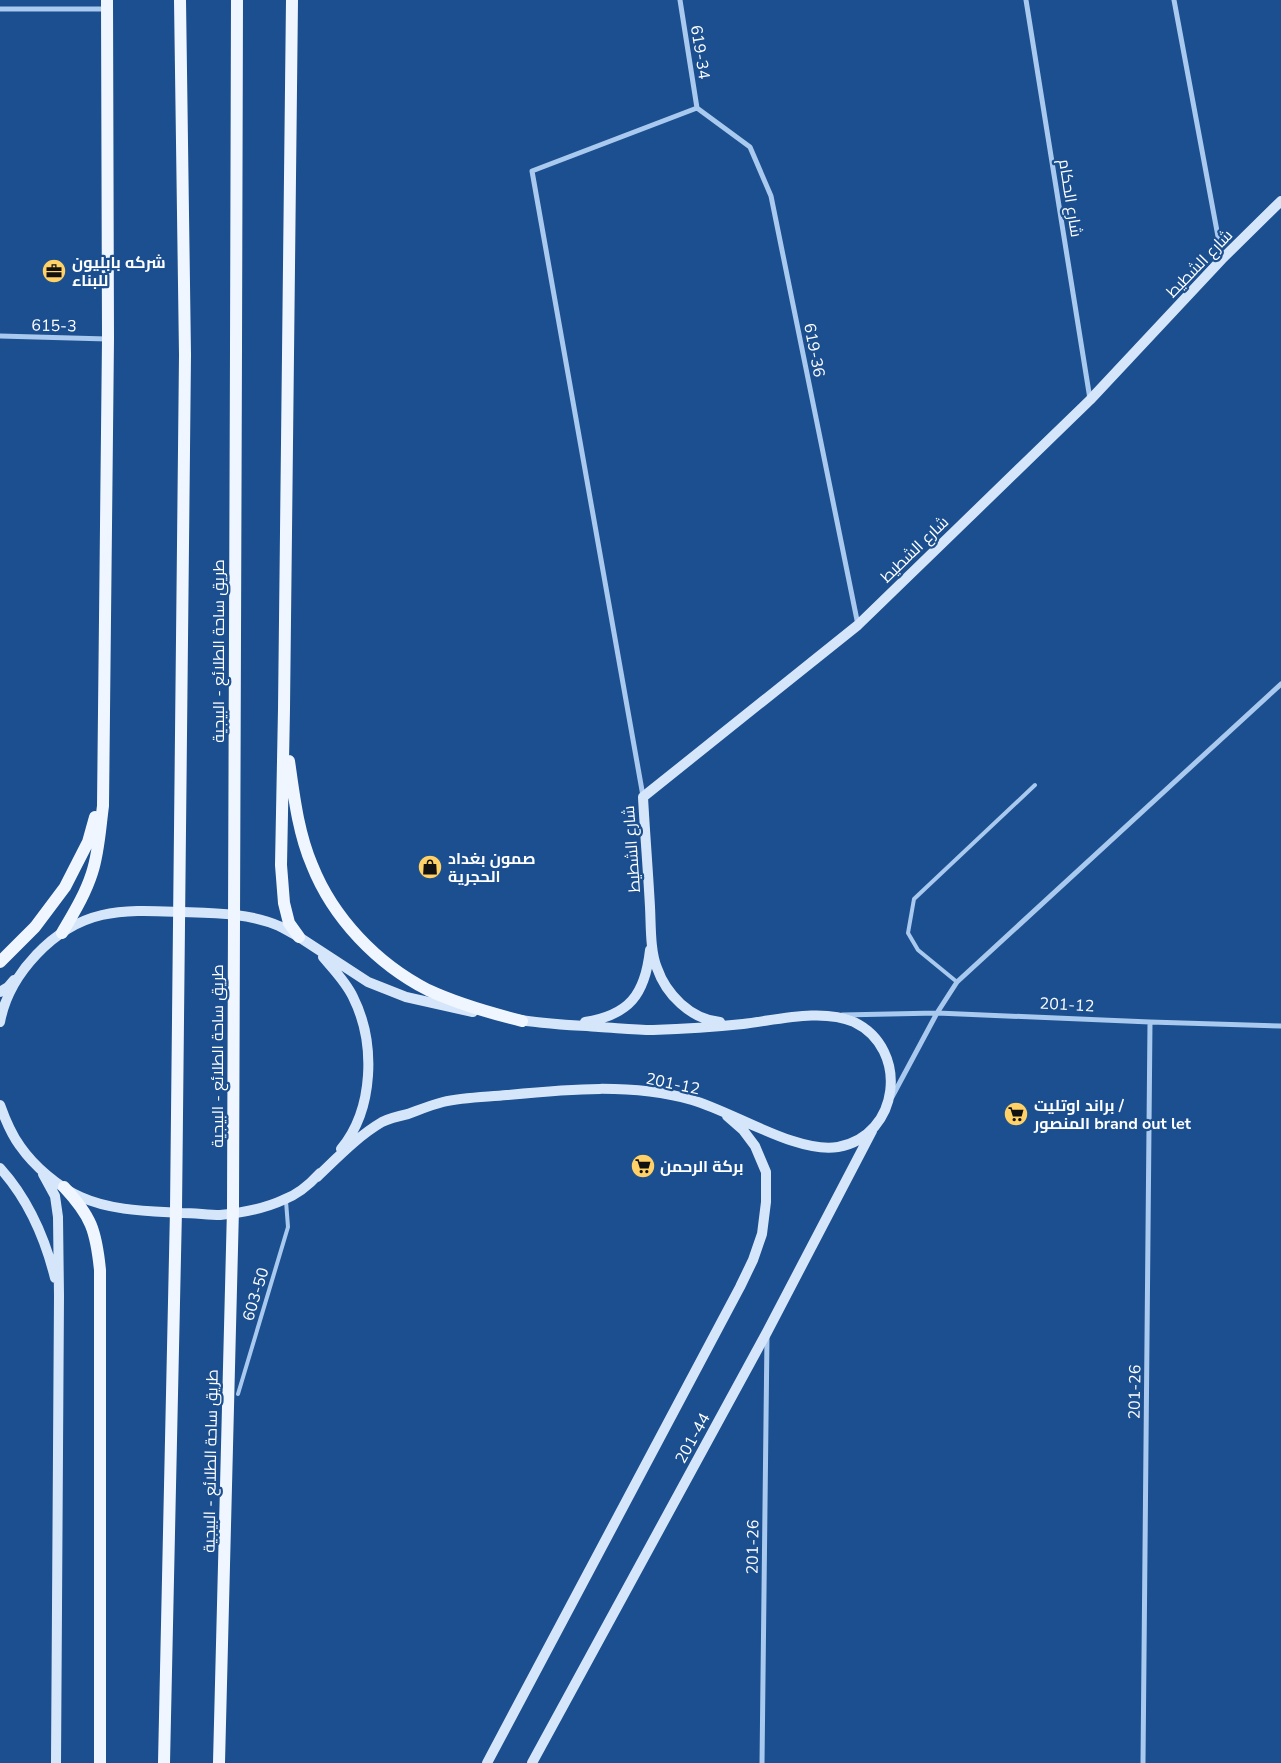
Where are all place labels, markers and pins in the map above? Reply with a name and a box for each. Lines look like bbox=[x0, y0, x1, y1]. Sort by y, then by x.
place label: شركه بابليون للبناء bbox=[72, 252, 166, 292]
office icon: شركه بابليون للبناء bbox=[41, 258, 67, 284]
place label: صمون بغداد الحجرية bbox=[448, 848, 536, 888]
shop icon: صمون بغداد الحجرية bbox=[417, 854, 443, 880]
place label: براند اوتليت / المنصور brand out let bbox=[1033, 1095, 1192, 1135]
supermarket icon: براند اوتليت / المنصور brand out let bbox=[1003, 1101, 1029, 1127]
supermarket icon: بركة الرحمن bbox=[630, 1153, 656, 1179]
place label: بركة الرحمن bbox=[660, 1156, 744, 1178]

